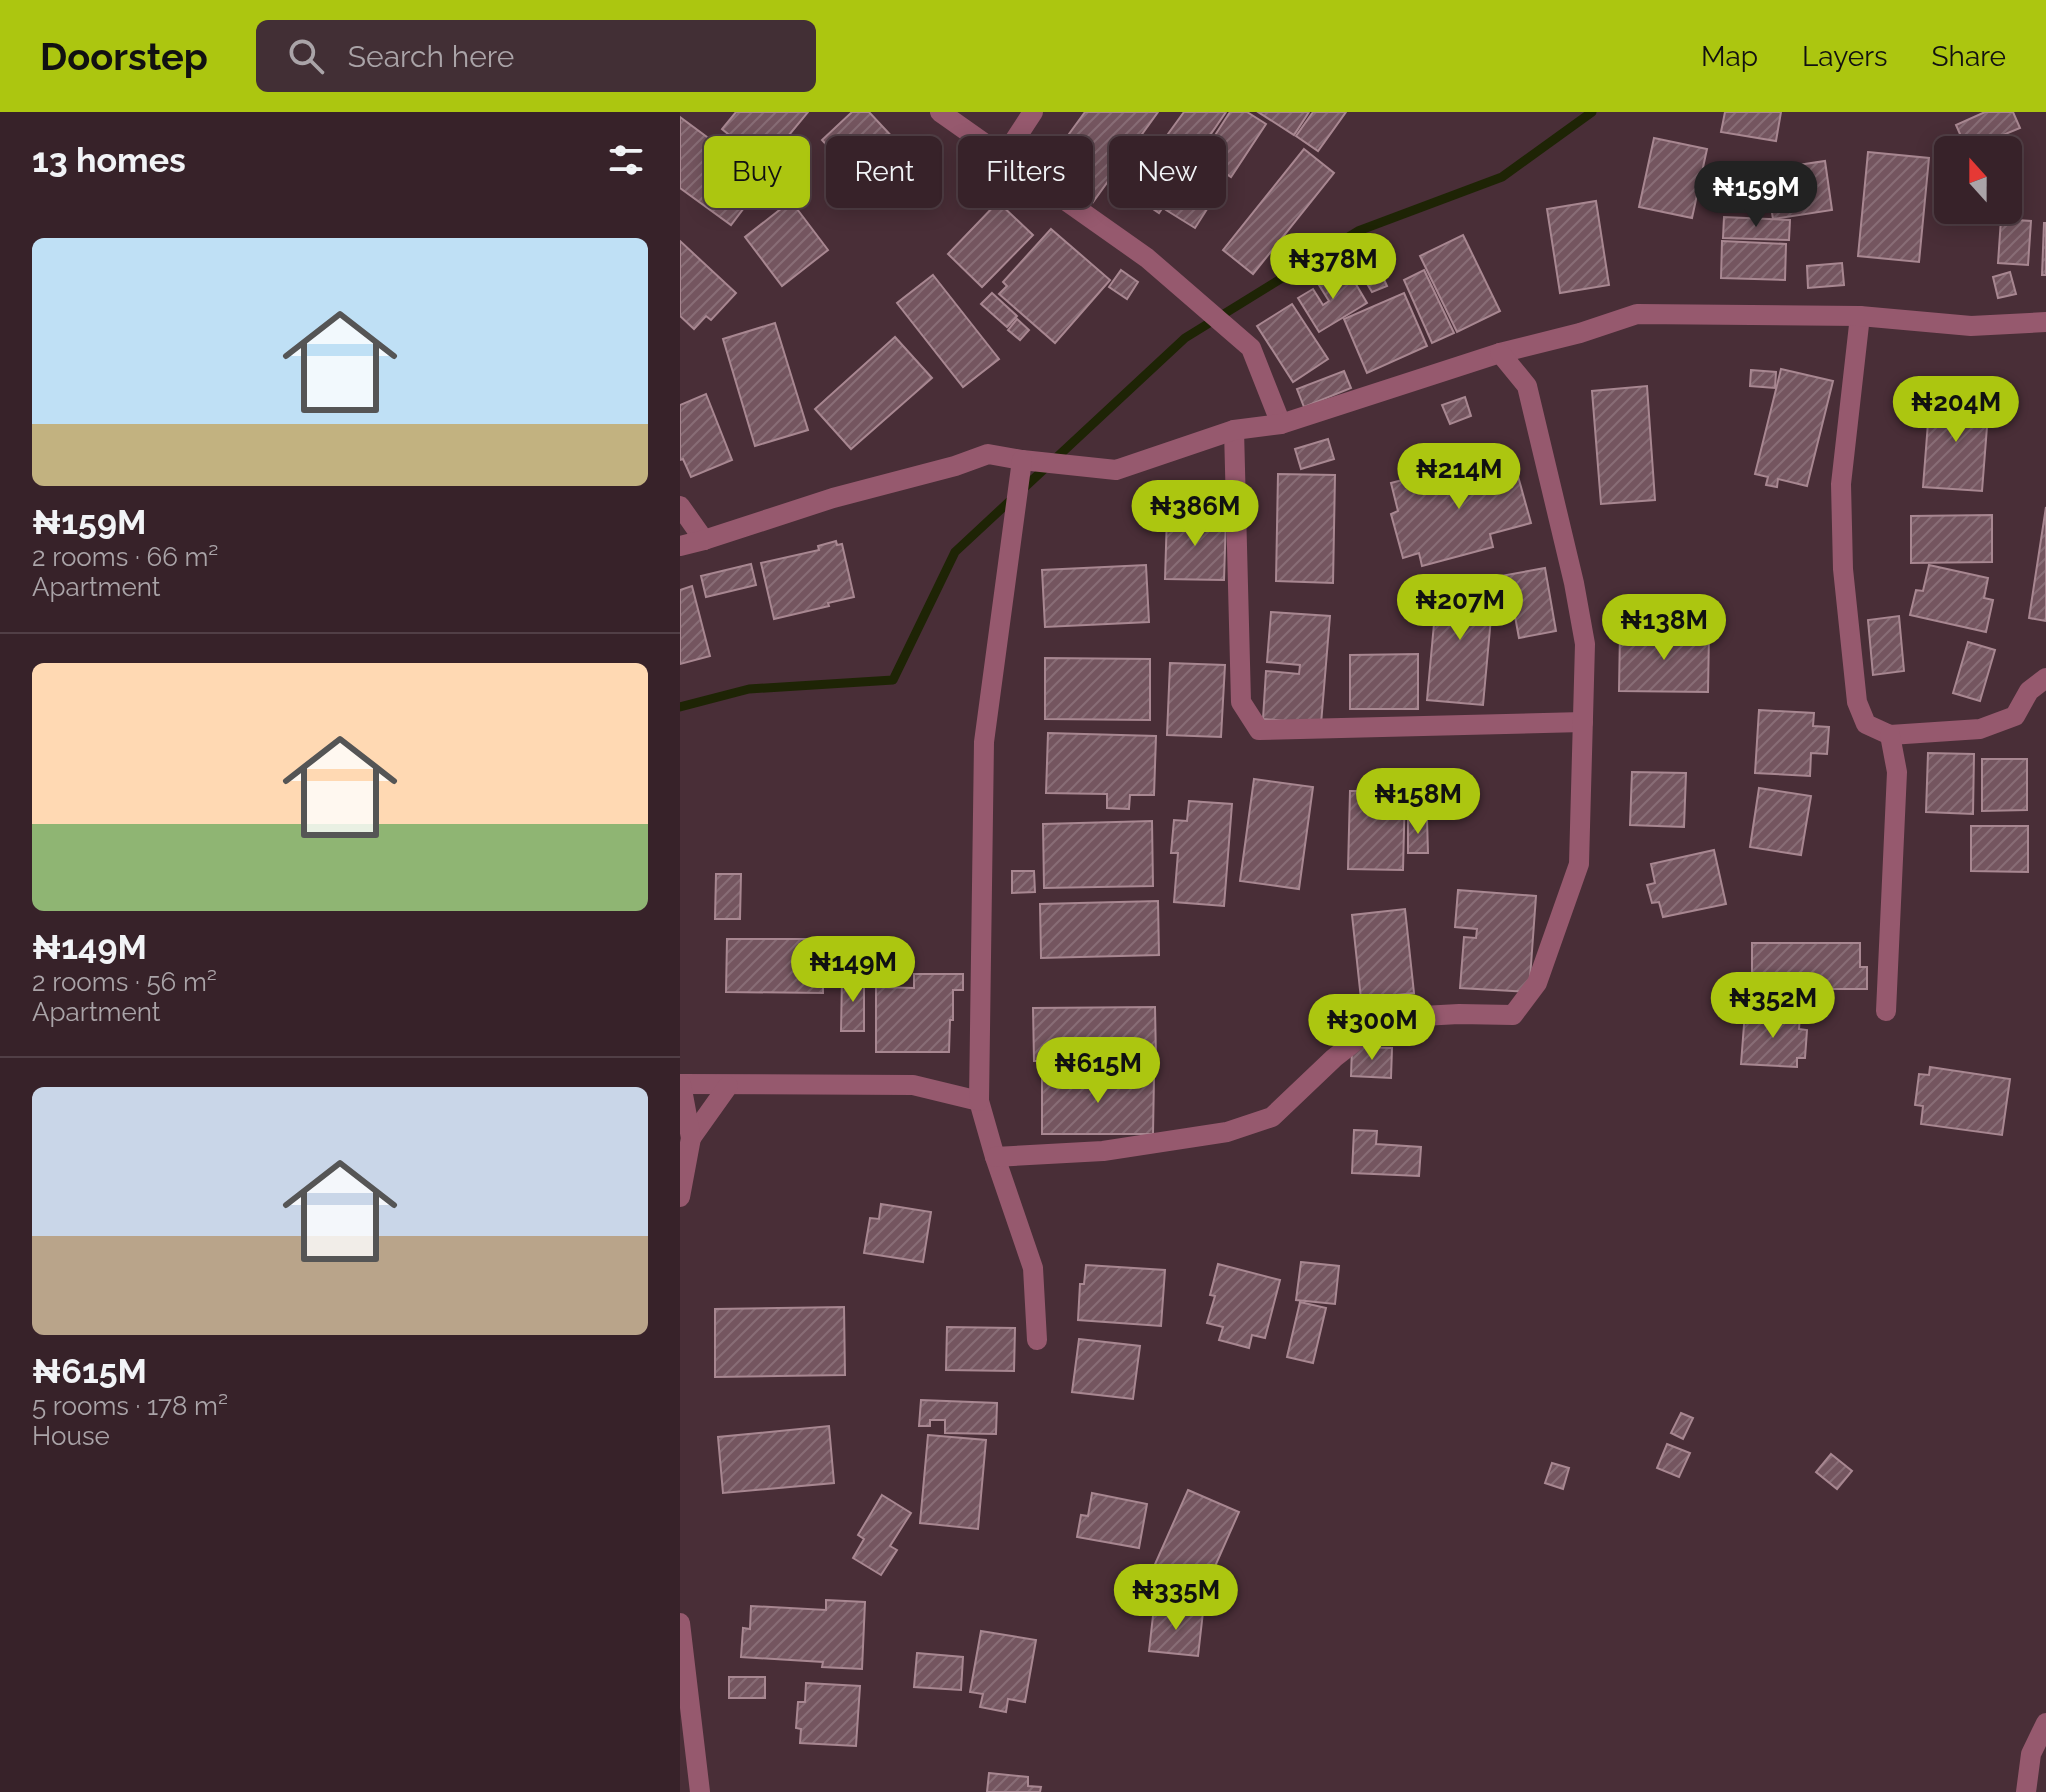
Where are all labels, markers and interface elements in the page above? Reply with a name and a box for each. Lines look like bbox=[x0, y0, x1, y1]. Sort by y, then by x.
search box bbox=[256, 20, 816, 92]
text: Doorstep bbox=[40, 34, 208, 79]
icon: search bbox=[284, 34, 328, 78]
text: Search here bbox=[348, 39, 514, 74]
text: Map bbox=[1701, 40, 1758, 73]
text: Layers bbox=[1802, 40, 1888, 73]
text: Share bbox=[1932, 40, 2006, 73]
chip: Buy bbox=[704, 136, 810, 208]
chip: Rent bbox=[826, 136, 942, 208]
chip: Filters bbox=[958, 136, 1093, 208]
chip: New bbox=[1109, 136, 1226, 208]
north arrow bbox=[1934, 136, 2022, 224]
map controls bbox=[1934, 136, 2022, 224]
icon: filters bbox=[604, 138, 648, 182]
text: 13 homes bbox=[32, 140, 186, 180]
pin: ₦159M bbox=[1700, 161, 1812, 229]
text: ₦159M bbox=[1712, 172, 1800, 202]
pin: ₦378M bbox=[1277, 233, 1389, 301]
text: ₦378M bbox=[1288, 244, 1378, 274]
icon: home bbox=[268, 290, 412, 434]
pin: ₦204M bbox=[1900, 376, 2012, 444]
text: ₦204M bbox=[1911, 387, 2001, 417]
pin: ₦214M bbox=[1403, 443, 1515, 511]
text: ₦214M bbox=[1415, 454, 1503, 484]
pin: ₦386M bbox=[1139, 480, 1251, 548]
text: ₦386M bbox=[1150, 491, 1240, 521]
text: ₦159M bbox=[32, 502, 146, 542]
text: 2 rooms · 66 m² bbox=[32, 542, 218, 572]
text: Apartment bbox=[32, 572, 161, 602]
pin: ₦207M bbox=[1404, 574, 1516, 642]
text: ₦207M bbox=[1415, 585, 1505, 615]
pin: ₦138M bbox=[1608, 594, 1720, 662]
text: ₦138M bbox=[1620, 605, 1708, 635]
icon: home bbox=[268, 715, 412, 859]
pin: ₦158M bbox=[1362, 768, 1474, 836]
text: ₦158M bbox=[1374, 779, 1462, 809]
text: ₦149M bbox=[32, 927, 147, 967]
pin: ₦149M bbox=[797, 936, 909, 1004]
text: ₦149M bbox=[809, 947, 897, 977]
text: 2 rooms · 56 m² bbox=[32, 967, 217, 997]
pin: ₦352M bbox=[1717, 972, 1829, 1040]
text: ₦352M bbox=[1729, 983, 1817, 1013]
pin: ₦300M bbox=[1316, 994, 1428, 1062]
text: Apartment bbox=[32, 997, 161, 1027]
text: ₦300M bbox=[1326, 1005, 1418, 1035]
pin: ₦615M bbox=[1042, 1037, 1154, 1105]
text: ₦615M bbox=[1054, 1048, 1142, 1078]
icon: home bbox=[268, 1139, 412, 1283]
text: ₦615M bbox=[32, 1351, 147, 1391]
text: 5 rooms · 178 m² bbox=[32, 1391, 228, 1421]
text: House bbox=[32, 1421, 110, 1451]
pin: ₦335M bbox=[1120, 1564, 1232, 1632]
text: ₦335M bbox=[1132, 1575, 1220, 1605]

